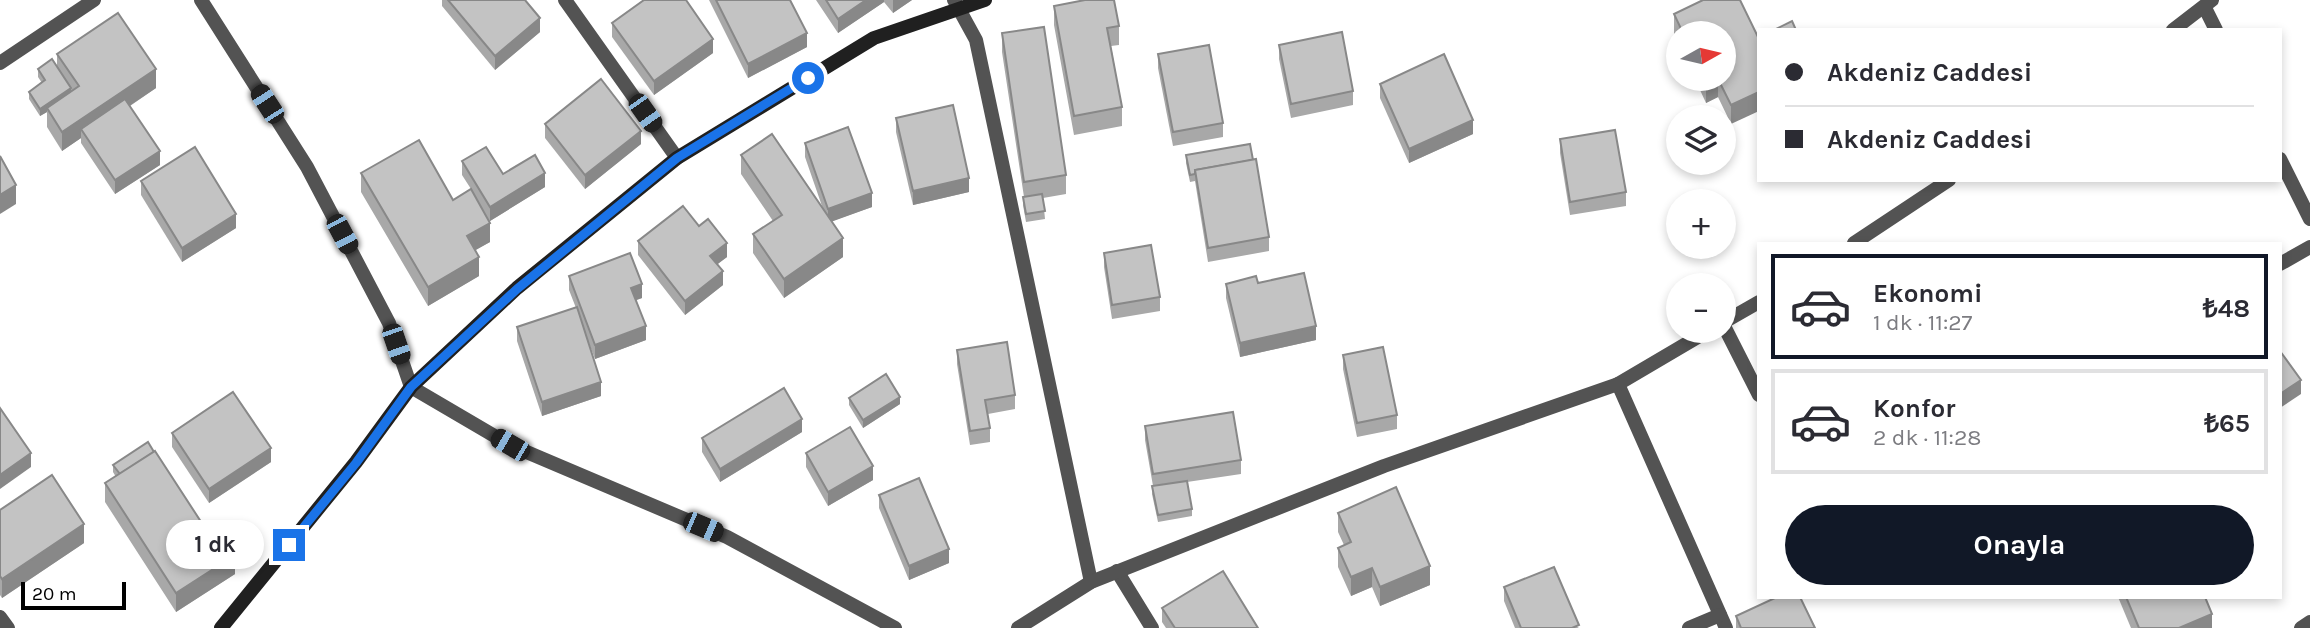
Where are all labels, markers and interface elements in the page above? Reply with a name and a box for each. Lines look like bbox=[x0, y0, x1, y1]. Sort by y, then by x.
north arrow bbox=[1666, 21, 1736, 91]
map controls bbox=[1666, 21, 1736, 343]
text: Akdeniz Caddesi bbox=[1827, 57, 2032, 88]
route start bbox=[792, 62, 824, 94]
car bbox=[247, 81, 288, 127]
car bbox=[625, 90, 666, 136]
button: layers bbox=[1666, 105, 1736, 175]
text: Akdeniz Caddesi bbox=[1827, 124, 2032, 155]
button: + bbox=[1666, 189, 1736, 259]
car bbox=[323, 211, 362, 257]
button: − bbox=[1666, 273, 1736, 343]
icon: car bbox=[1789, 275, 1852, 338]
text: Ekonomi bbox=[1873, 278, 1982, 309]
text: ₺48 bbox=[2203, 293, 2250, 324]
text: 1 dk · 11:27 bbox=[1873, 309, 1972, 336]
car bbox=[380, 321, 413, 367]
icon: car bbox=[1789, 390, 1852, 453]
text: Konfor bbox=[1873, 393, 1955, 424]
text: ₺65 bbox=[2204, 408, 2250, 439]
text: 2 dk · 11:28 bbox=[1873, 424, 1981, 451]
car bbox=[487, 425, 534, 465]
button: Onayla bbox=[1785, 505, 2254, 585]
car bbox=[680, 509, 727, 545]
callout: 1 dk bbox=[166, 520, 264, 570]
route end bbox=[273, 529, 305, 561]
text: 1 dk bbox=[194, 531, 236, 558]
scale bar bbox=[21, 579, 126, 611]
text: 20 m bbox=[32, 583, 77, 605]

